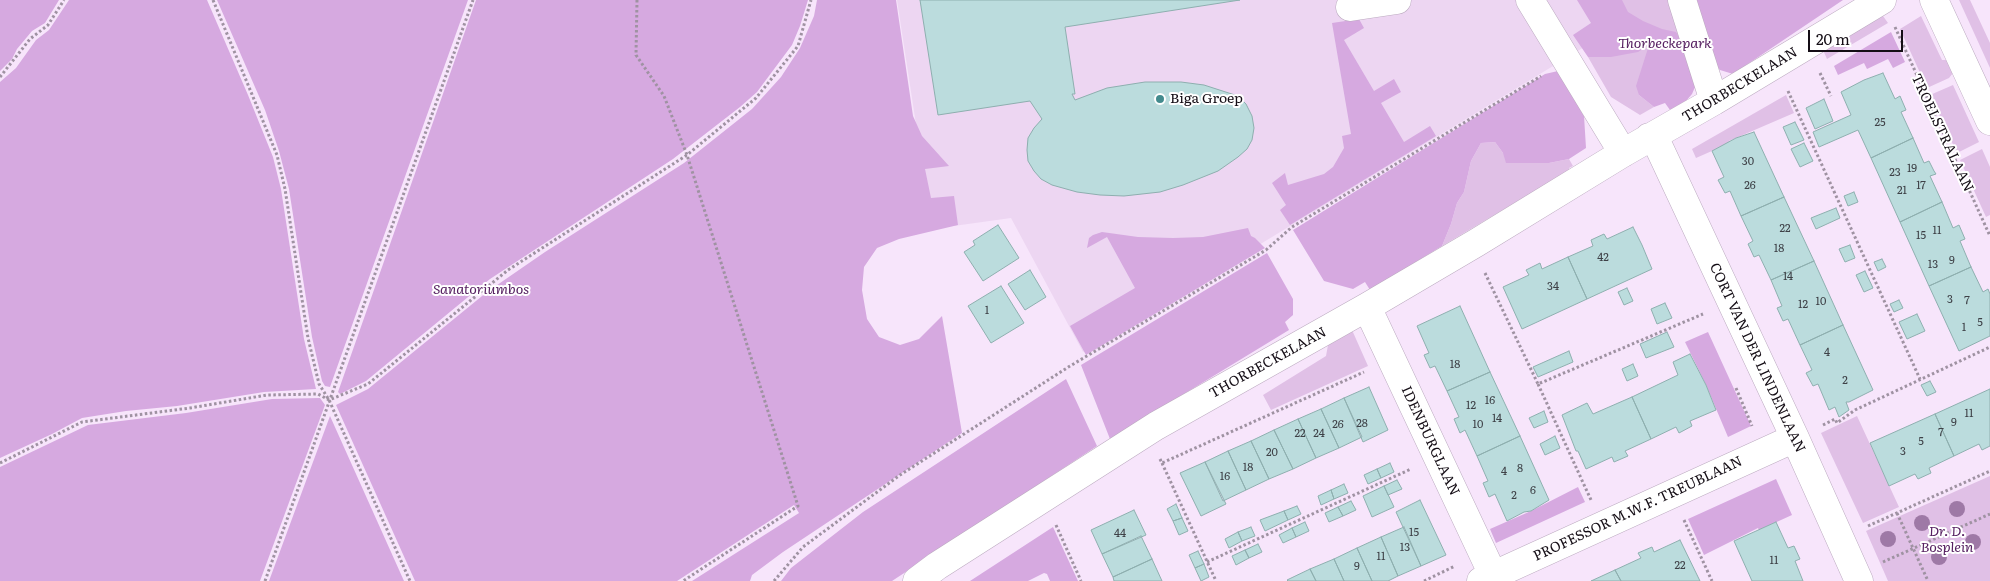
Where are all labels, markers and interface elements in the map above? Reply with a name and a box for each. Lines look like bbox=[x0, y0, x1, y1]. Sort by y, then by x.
scale bar bbox=[1810, 20, 1905, 52]
text: 20 m bbox=[1816, 27, 1850, 50]
park label: Thorbeckepark bbox=[1618, 36, 1712, 52]
street label: THORBECKELAAN bbox=[1679, 44, 1801, 126]
street label: TROELSTRALAAN bbox=[1907, 71, 1977, 195]
place label: Biga Groep bbox=[1170, 91, 1243, 107]
marker: Biga Groep bbox=[1154, 93, 1166, 105]
house number: 25 bbox=[1874, 116, 1886, 130]
house number: 30 bbox=[1742, 155, 1754, 169]
house number: 19 bbox=[1907, 162, 1917, 176]
house number: 23 bbox=[1889, 166, 1901, 180]
house number: 26 bbox=[1744, 179, 1756, 193]
house number: 17 bbox=[1916, 179, 1926, 193]
house number: 21 bbox=[1897, 184, 1907, 198]
house number: 22 bbox=[1779, 222, 1791, 236]
house number: 11 bbox=[1933, 224, 1941, 238]
house number: 15 bbox=[1916, 229, 1926, 243]
house number: 18 bbox=[1774, 242, 1784, 256]
house number: 42 bbox=[1597, 251, 1609, 265]
house number: 9 bbox=[1949, 254, 1955, 268]
house number: 13 bbox=[1928, 258, 1938, 272]
street label: CORT VAN DER LINDENLAAN bbox=[1706, 261, 1808, 455]
house number: 14 bbox=[1783, 270, 1793, 284]
house number: 34 bbox=[1547, 280, 1559, 294]
park label: Sanatoriumbos bbox=[433, 282, 529, 298]
house number: 3 bbox=[1947, 293, 1953, 307]
house number: 7 bbox=[1964, 294, 1970, 308]
house number: 10 bbox=[1816, 295, 1826, 309]
house number: 12 bbox=[1798, 298, 1808, 312]
house number: 1 bbox=[985, 304, 989, 318]
house number: 5 bbox=[1977, 316, 1983, 330]
house number: 1 bbox=[1962, 321, 1966, 335]
street label: THORBECKELAAN bbox=[1206, 324, 1330, 402]
house number: 4 bbox=[1824, 346, 1830, 360]
house number: 18 bbox=[1450, 358, 1460, 372]
house number: 2 bbox=[1842, 374, 1848, 388]
street label: IDENBURGLAAN bbox=[1397, 384, 1463, 498]
house number: 16 bbox=[1485, 394, 1495, 408]
house number: 12 bbox=[1466, 399, 1476, 413]
house number: 11 bbox=[1965, 407, 1973, 421]
house number: 14 bbox=[1492, 412, 1502, 426]
house number: 9 bbox=[1951, 416, 1957, 430]
house number: 28 bbox=[1356, 417, 1368, 431]
house number: 26 bbox=[1332, 418, 1344, 432]
house number: 10 bbox=[1473, 418, 1483, 432]
house number: 7 bbox=[1938, 426, 1944, 440]
house number: 22 bbox=[1294, 427, 1306, 441]
house number: 24 bbox=[1313, 427, 1325, 441]
house number: 5 bbox=[1918, 435, 1924, 449]
house number: 3 bbox=[1900, 445, 1906, 459]
house number: 20 bbox=[1266, 446, 1278, 460]
street label: PROFESSOR M.W.F. TREUBLAAN bbox=[1531, 453, 1745, 565]
house number: 18 bbox=[1243, 461, 1253, 475]
house number: 8 bbox=[1517, 462, 1523, 476]
house number: 4 bbox=[1501, 465, 1507, 479]
house number: 16 bbox=[1220, 470, 1230, 484]
house number: 6 bbox=[1530, 484, 1536, 498]
house number: 2 bbox=[1511, 489, 1517, 503]
park label: Dr. D. Bosplein bbox=[1921, 524, 1973, 556]
house number: 15 bbox=[1409, 526, 1419, 540]
house number: 44 bbox=[1114, 527, 1126, 541]
house number: 13 bbox=[1400, 541, 1410, 555]
house number: 11 bbox=[1377, 550, 1385, 564]
house number: 11 bbox=[1770, 554, 1778, 568]
house number: 22 bbox=[1674, 559, 1686, 573]
house number: 9 bbox=[1354, 560, 1360, 574]

